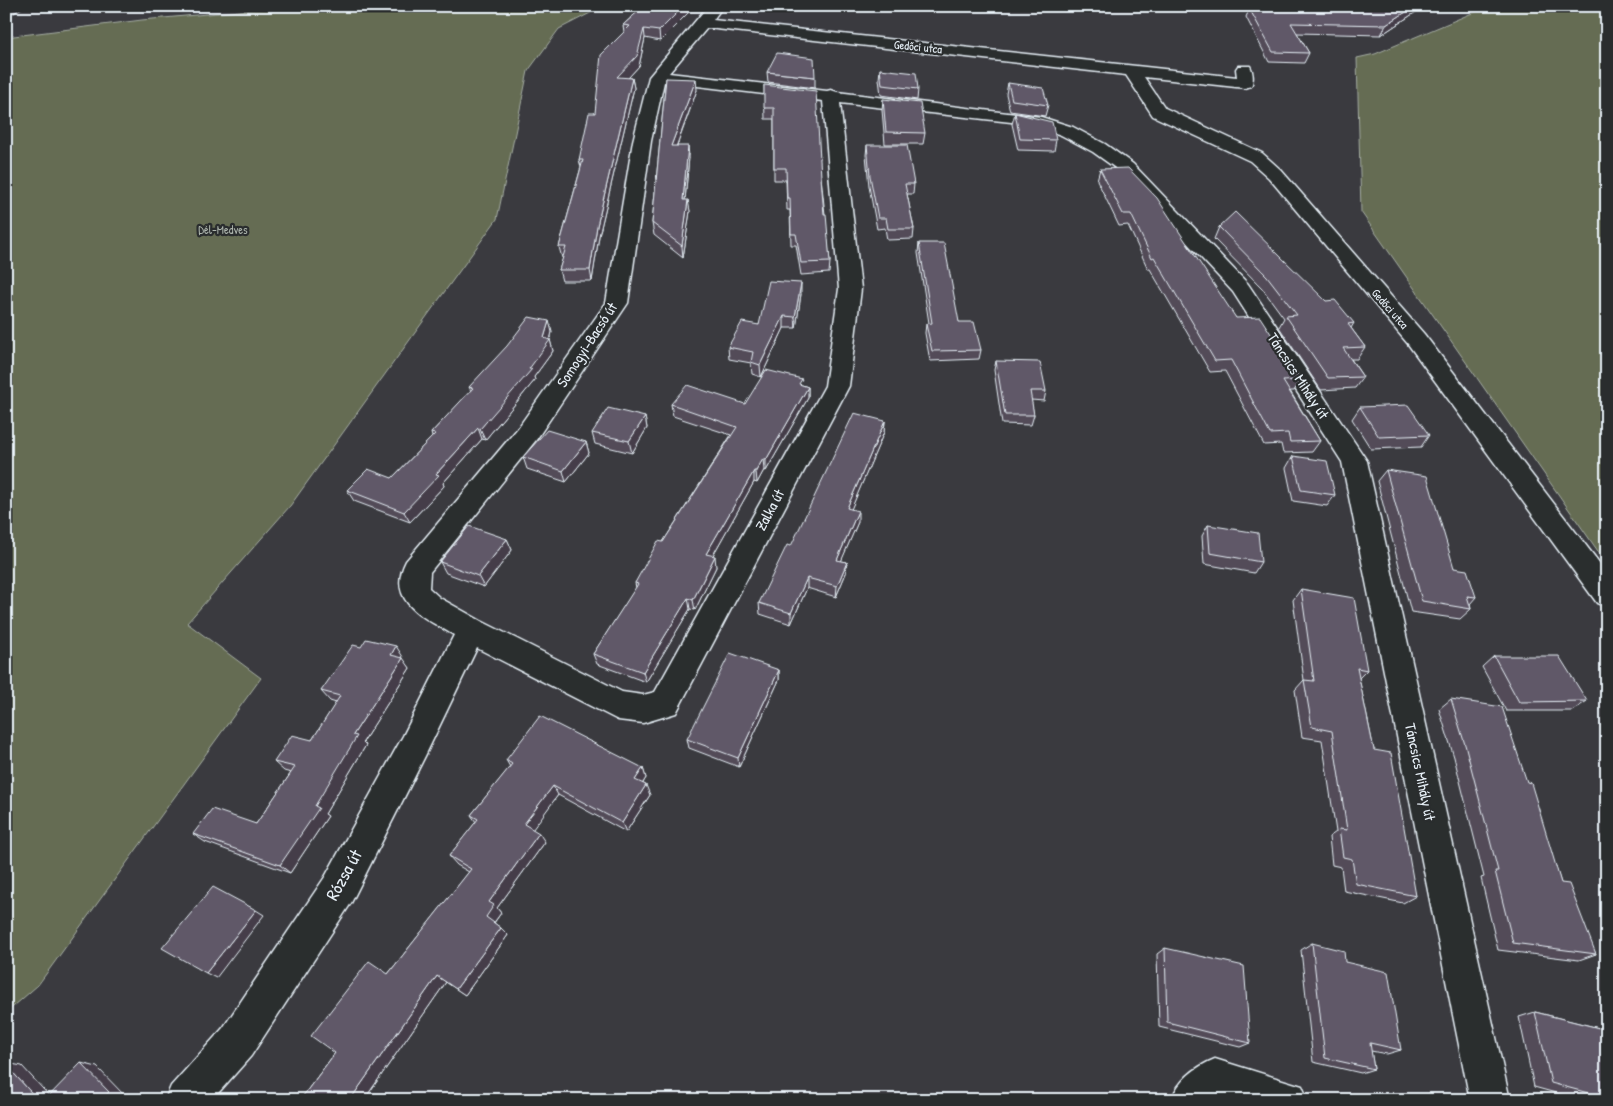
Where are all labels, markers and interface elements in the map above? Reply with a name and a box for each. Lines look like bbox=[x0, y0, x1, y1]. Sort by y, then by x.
street label: Gedőci utca bbox=[893, 36, 943, 58]
park label: Dél-Medves bbox=[198, 221, 248, 238]
street label: Gedőci utca bbox=[1368, 285, 1413, 333]
street label: Somogyi-Bacsó út bbox=[551, 297, 622, 391]
street label: Táncsics Mihály út bbox=[1263, 328, 1335, 424]
street label: Zalka út bbox=[750, 485, 790, 534]
street label: Táncsics Mihály út bbox=[1400, 721, 1441, 823]
street label: Rózsa út bbox=[319, 844, 368, 905]

